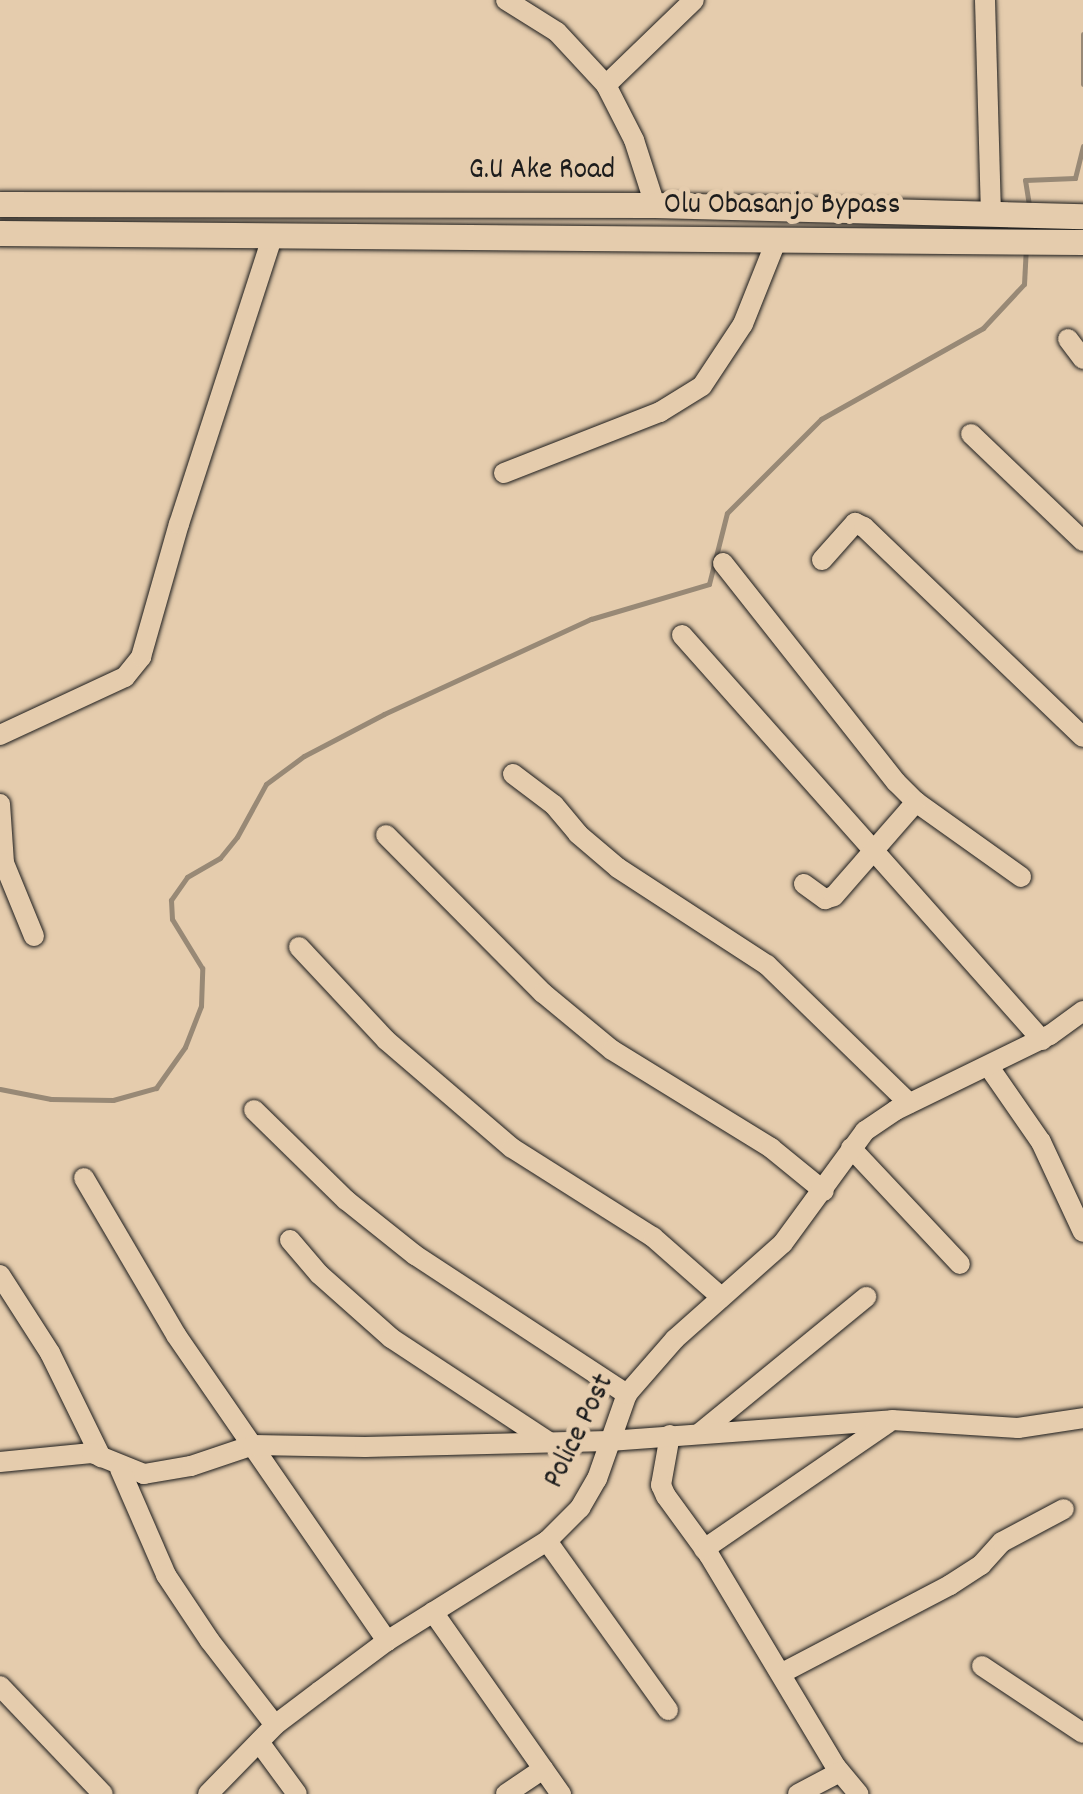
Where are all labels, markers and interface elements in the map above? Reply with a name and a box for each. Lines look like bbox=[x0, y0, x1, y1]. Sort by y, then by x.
street label: G.U Ake Road bbox=[469, 154, 615, 190]
street label: Olu Obasanjo Bypass bbox=[664, 189, 900, 225]
street label: Police Post bbox=[538, 1369, 624, 1495]

